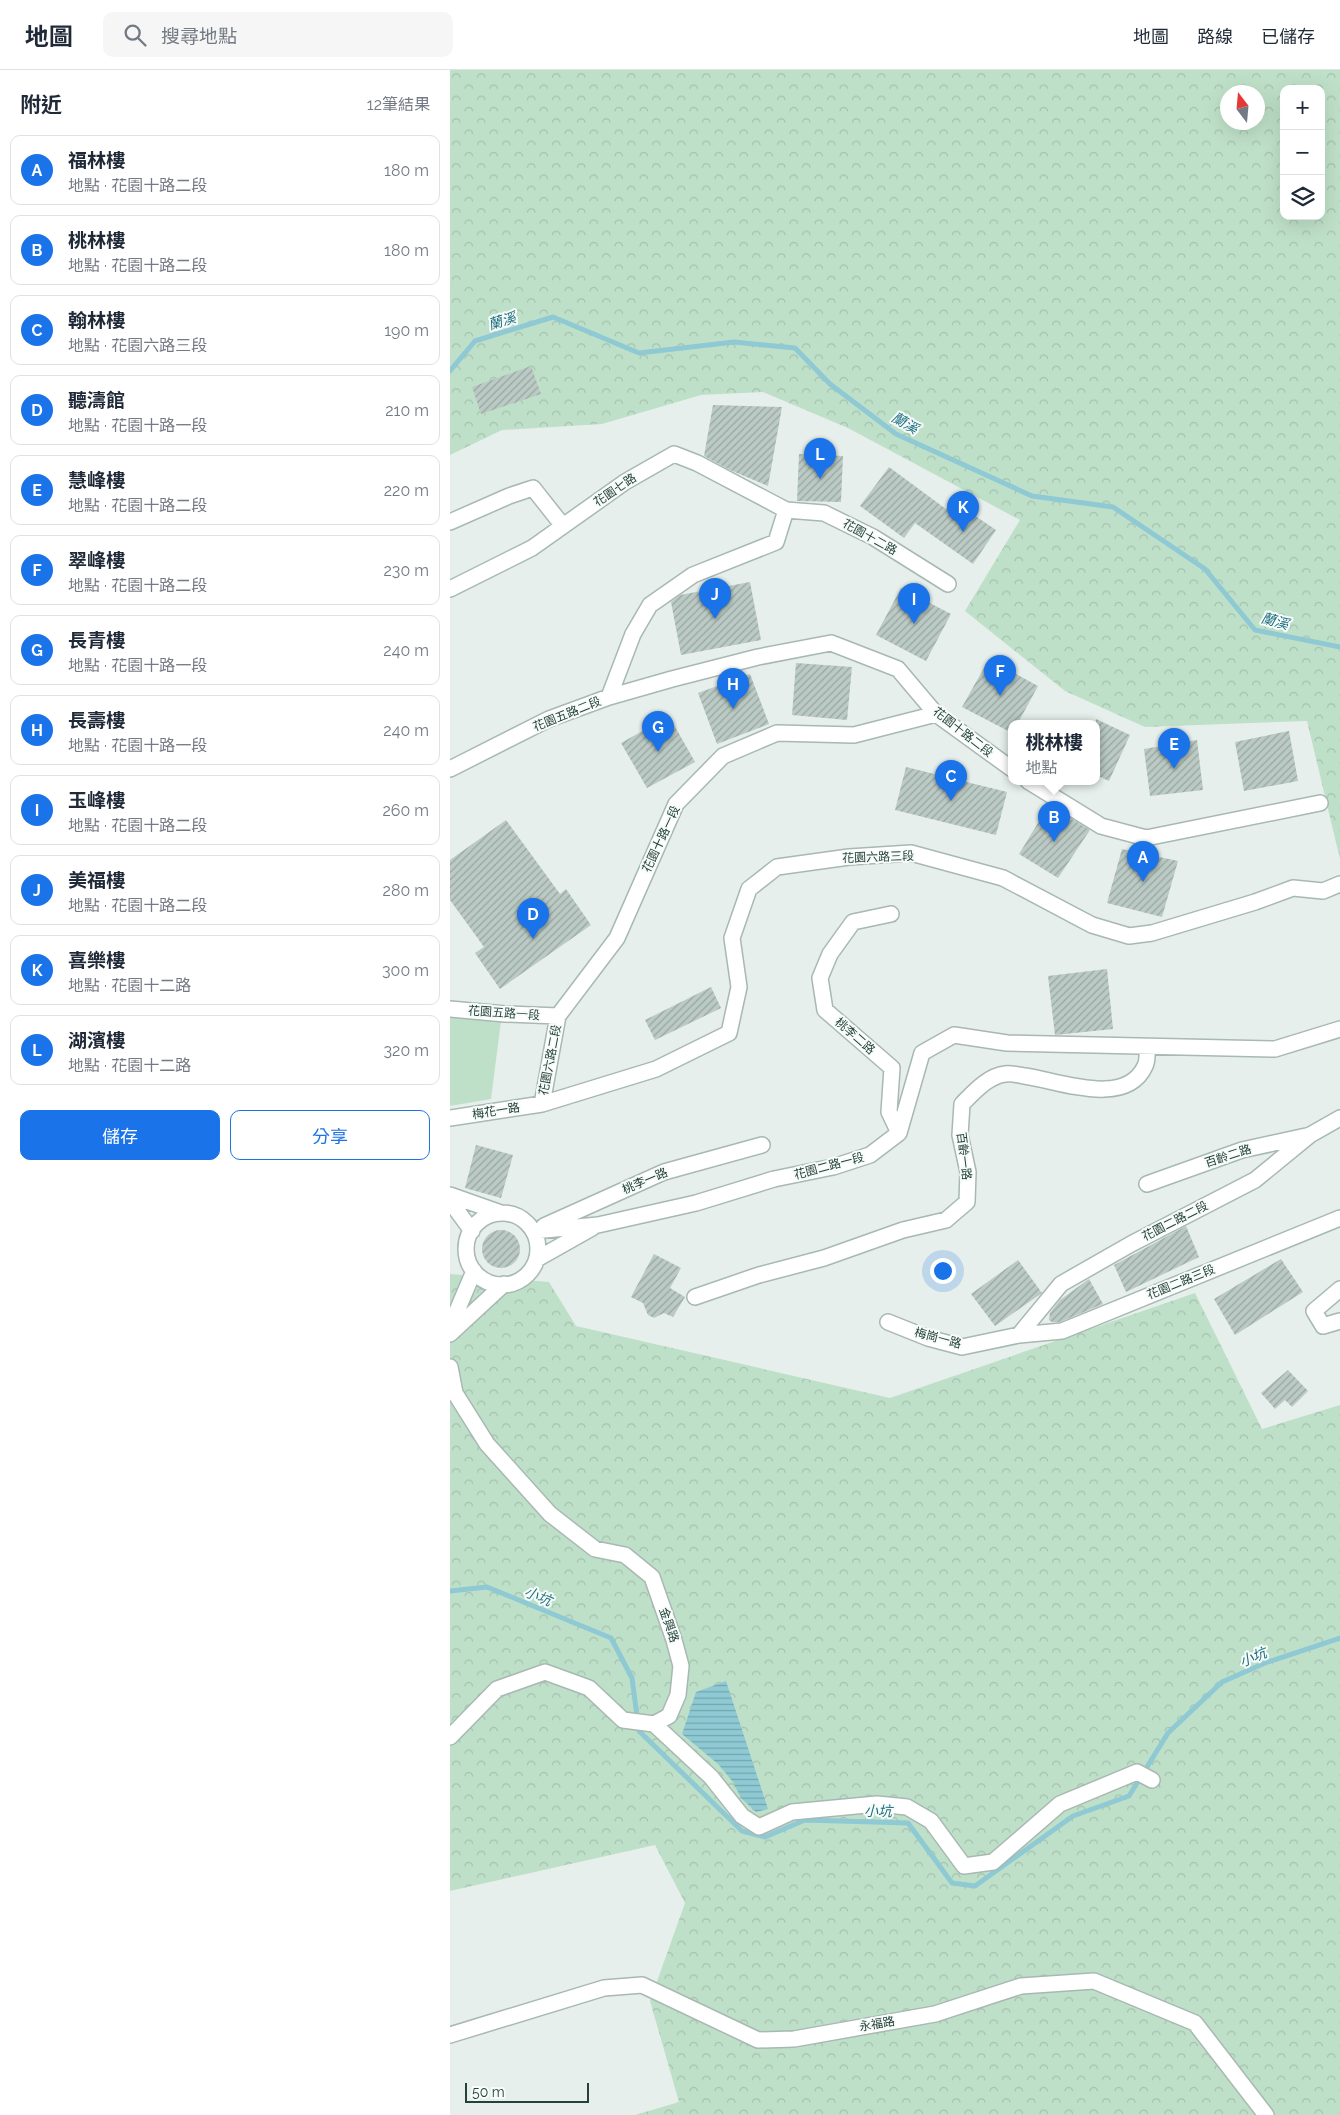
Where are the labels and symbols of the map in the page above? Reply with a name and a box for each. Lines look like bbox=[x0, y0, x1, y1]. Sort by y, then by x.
north arrow bbox=[1220, 85, 1265, 130]
water label: 蘭溪 bbox=[486, 309, 520, 333]
water label: 蘭溪 bbox=[889, 409, 923, 438]
pin: L bbox=[804, 438, 836, 479]
street label: 花園七路 bbox=[591, 471, 639, 509]
pin: K bbox=[947, 491, 979, 532]
street label: 花園十二路 bbox=[840, 516, 900, 558]
pin: J bbox=[699, 578, 731, 619]
pin: I bbox=[898, 583, 930, 624]
water label: 蘭溪 bbox=[1259, 609, 1293, 633]
pin: F bbox=[984, 655, 1016, 696]
pin: H bbox=[717, 668, 749, 709]
street label: 花園五路二段 bbox=[531, 694, 603, 734]
street label: 花園十路二段 bbox=[930, 704, 996, 760]
pin: G bbox=[642, 711, 674, 752]
pin: E bbox=[1158, 728, 1190, 769]
pin: C bbox=[935, 760, 967, 801]
pin: B bbox=[1038, 801, 1070, 842]
street label: 花園十路一段 bbox=[639, 803, 683, 875]
pin: A bbox=[1127, 841, 1159, 882]
street label: 花園六路三段 bbox=[842, 849, 914, 865]
pin: D bbox=[517, 898, 549, 939]
street label: 花園五路一段 bbox=[468, 1004, 540, 1022]
street label: 桃李二路 bbox=[832, 1015, 878, 1057]
street label: 花園六路二段 bbox=[536, 1023, 564, 1097]
street label: 梅花一路 bbox=[471, 1100, 521, 1122]
street label: 百齡一路 bbox=[954, 1131, 974, 1181]
street label: 百齡二路 bbox=[1203, 1142, 1253, 1170]
street label: 花園二路一段 bbox=[792, 1150, 866, 1182]
street label: 桃李一路 bbox=[620, 1165, 670, 1197]
street label: 花園二路二段 bbox=[1140, 1198, 1210, 1244]
your location bbox=[930, 1258, 956, 1284]
street label: 花園二路三段 bbox=[1145, 1262, 1217, 1302]
street label: 梅崗一路 bbox=[913, 1325, 963, 1351]
water label: 小坑 bbox=[522, 1583, 556, 1609]
street label: 金興路 bbox=[657, 1606, 681, 1644]
water label: 小坑 bbox=[1237, 1644, 1271, 1670]
water label: 小坑 bbox=[864, 1803, 894, 1819]
street label: 永福路 bbox=[858, 2014, 896, 2034]
scale bar bbox=[465, 2080, 589, 2103]

